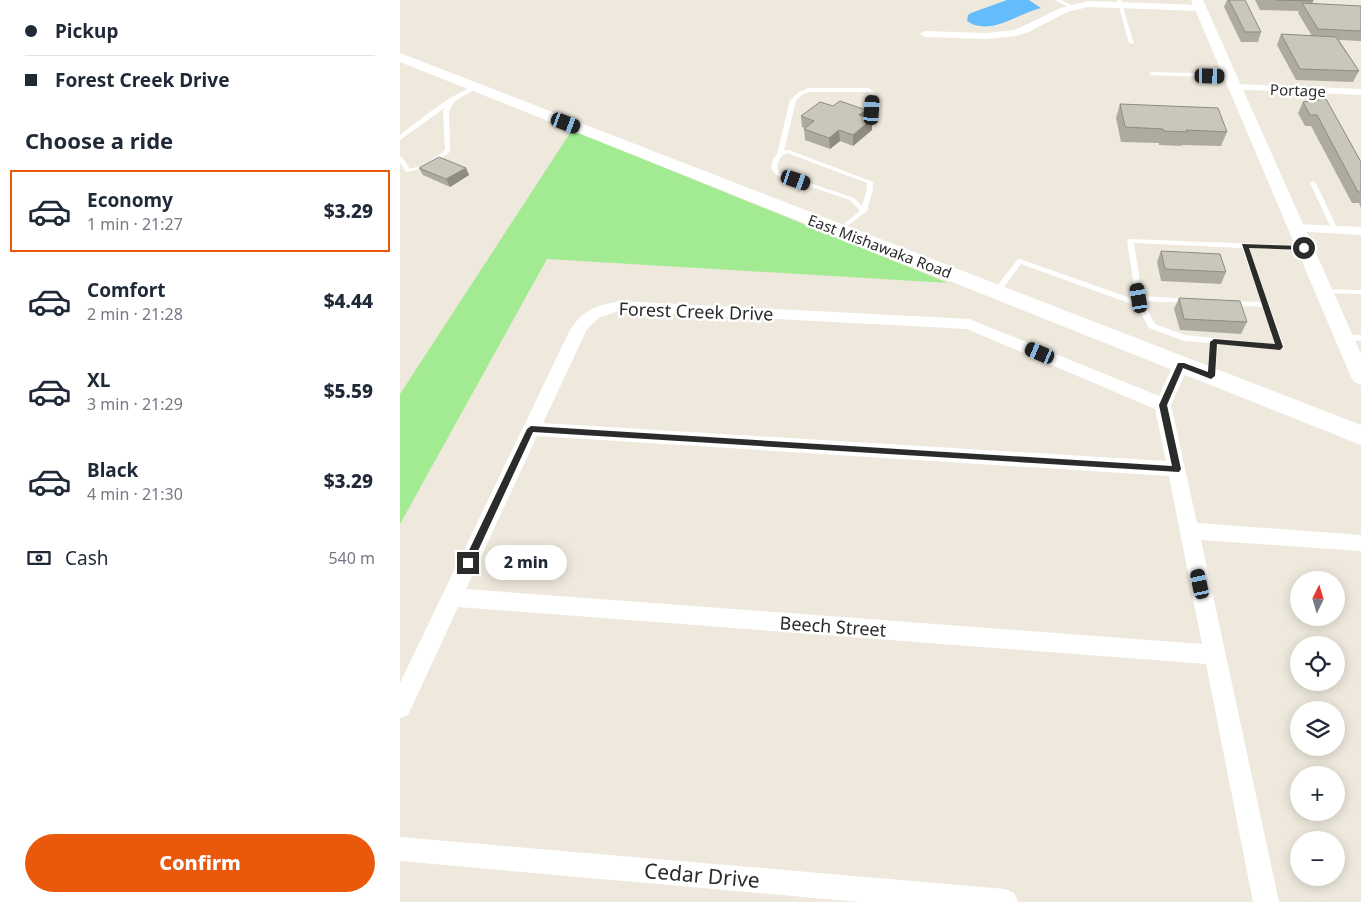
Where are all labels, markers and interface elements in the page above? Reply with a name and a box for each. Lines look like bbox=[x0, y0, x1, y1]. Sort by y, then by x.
text: Pickup bbox=[55, 18, 118, 44]
text: Forest Creek Drive bbox=[55, 67, 229, 93]
car bbox=[1194, 68, 1225, 84]
street label: Portage bbox=[1270, 79, 1326, 101]
car bbox=[863, 95, 880, 125]
car bbox=[549, 111, 582, 135]
text: Choose a ride bbox=[25, 125, 173, 155]
car bbox=[779, 168, 812, 192]
text: Economy bbox=[87, 187, 173, 213]
icon: car bbox=[27, 189, 72, 234]
text: $3.29 bbox=[324, 198, 373, 224]
street label: East Mishawaka Road bbox=[805, 209, 955, 283]
text: 1 min · 21:27 bbox=[87, 213, 183, 235]
route start bbox=[1293, 237, 1315, 259]
text: Comfort bbox=[87, 277, 166, 303]
icon: car bbox=[27, 279, 72, 324]
car bbox=[1129, 282, 1148, 314]
text: $4.44 bbox=[324, 288, 373, 314]
street label: Forest Creek Drive bbox=[618, 296, 774, 326]
text: 2 min · 21:28 bbox=[87, 303, 183, 325]
car bbox=[1023, 340, 1056, 366]
text: XL bbox=[87, 367, 110, 393]
icon: car bbox=[27, 369, 72, 414]
text: $5.59 bbox=[324, 378, 373, 404]
text: 3 min · 21:29 bbox=[87, 393, 183, 415]
text: Black bbox=[87, 457, 138, 483]
icon: car bbox=[27, 459, 72, 504]
text: $3.29 bbox=[324, 468, 373, 494]
text: 4 min · 21:30 bbox=[87, 483, 183, 505]
icon: cash bbox=[25, 544, 53, 572]
text: Cash bbox=[65, 545, 109, 571]
callout: 2 min bbox=[486, 546, 568, 580]
text: 540 m bbox=[328, 547, 375, 569]
text: 2 min bbox=[504, 551, 548, 573]
route end bbox=[457, 552, 479, 574]
car bbox=[1189, 568, 1210, 600]
north arrow bbox=[1290, 571, 1345, 626]
map controls bbox=[1290, 571, 1345, 886]
street label: Beech Street bbox=[779, 610, 888, 642]
button: locate bbox=[1290, 636, 1345, 691]
button: layers bbox=[1290, 701, 1345, 756]
button: + bbox=[1290, 766, 1345, 821]
button: − bbox=[1290, 831, 1345, 886]
button: Confirm bbox=[25, 834, 375, 892]
street label: Cedar Drive bbox=[643, 856, 761, 894]

